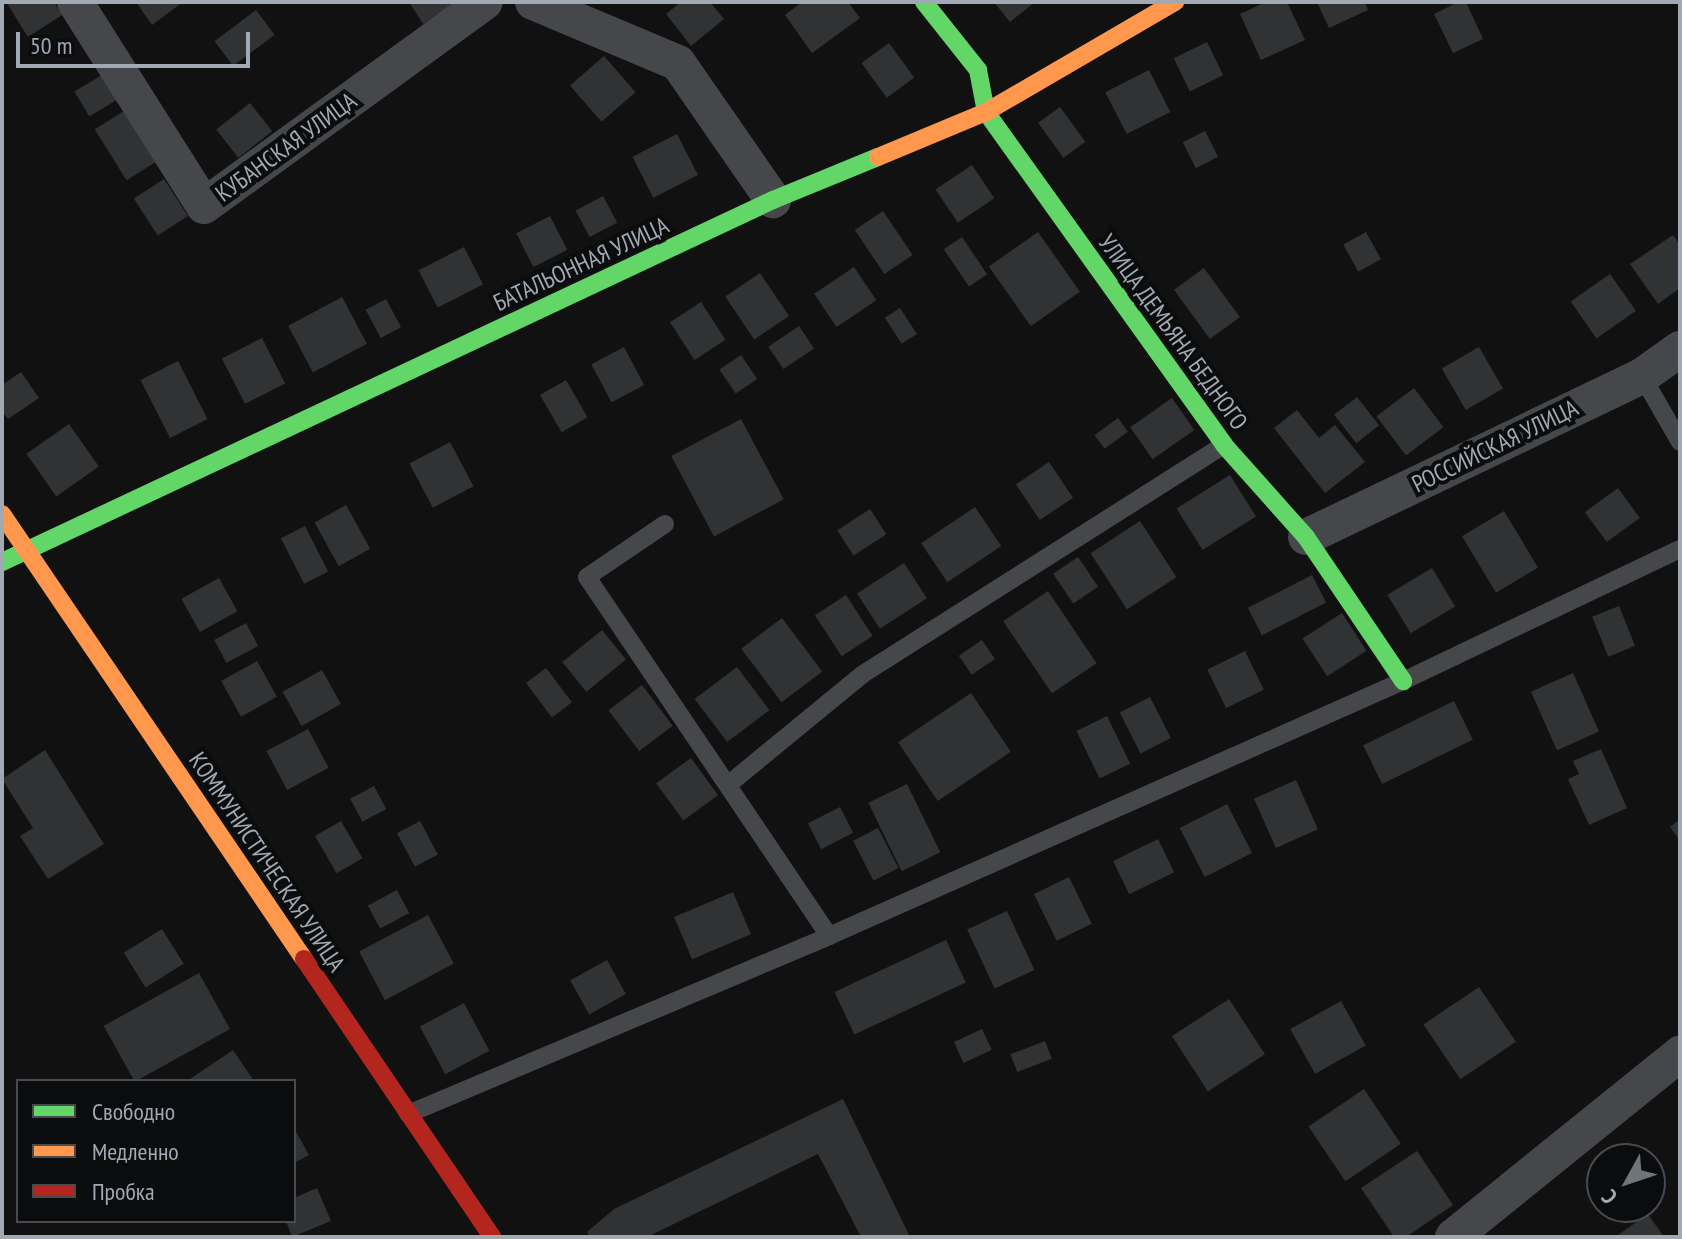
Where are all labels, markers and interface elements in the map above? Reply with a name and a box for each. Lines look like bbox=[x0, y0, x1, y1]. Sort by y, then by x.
scale bar bbox=[20, 16, 254, 66]
text: 50 m bbox=[30, 30, 72, 61]
street label: КУБАНСКАЯ УЛИЦА bbox=[210, 86, 362, 208]
street label: БАТАЛЬОННАЯ УЛИЦА bbox=[489, 211, 673, 317]
street label: УЛИЦА ДЕМЬЯНА БЕДНОГО bbox=[1092, 228, 1254, 436]
street label: РОССИЙСКАЯ УЛИЦА bbox=[1407, 393, 1583, 499]
street label: КОММУНИСТИЧЕСКАЯ УЛИЦА bbox=[183, 747, 351, 977]
legend bbox=[16, 1079, 296, 1223]
text: Свободно bbox=[92, 1096, 175, 1127]
text: Медленно bbox=[92, 1136, 179, 1167]
north arrow bbox=[1586, 1143, 1666, 1223]
text: Пробка bbox=[92, 1176, 155, 1207]
text: С bbox=[1595, 1184, 1623, 1210]

